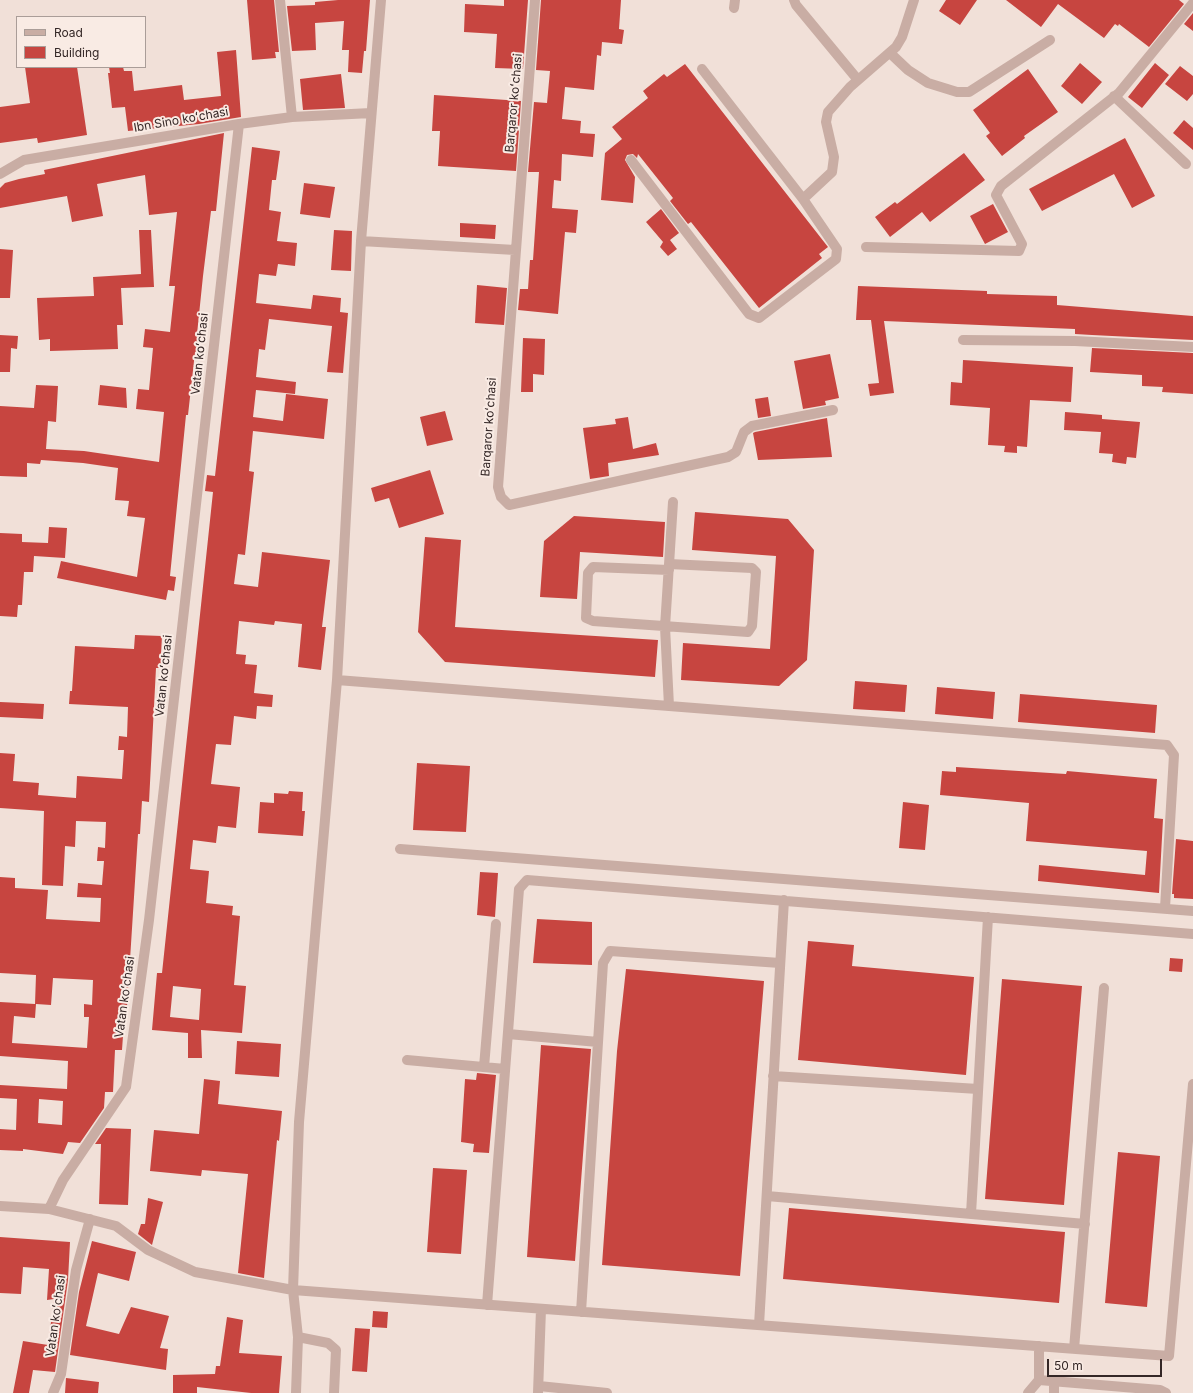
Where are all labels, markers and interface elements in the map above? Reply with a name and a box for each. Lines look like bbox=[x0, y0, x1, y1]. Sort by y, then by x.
legend bbox=[16, 16, 146, 68]
text: Road bbox=[54, 25, 83, 40]
text: Building bbox=[54, 45, 99, 60]
street label: Barqaror koʻchasi bbox=[503, 53, 525, 153]
street label: Ibn Sino koʻchasi bbox=[132, 105, 230, 135]
street label: Vatan koʻchasi bbox=[189, 312, 211, 396]
street label: Barqaror koʻchasi bbox=[478, 377, 500, 477]
street label: Vatan koʻchasi bbox=[153, 634, 175, 718]
street label: Vatan koʻchasi bbox=[112, 955, 138, 1039]
street label: Vatan koʻchasi bbox=[43, 1274, 69, 1358]
scale bar bbox=[1049, 1351, 1164, 1377]
text: 50 m bbox=[1054, 1358, 1083, 1373]

